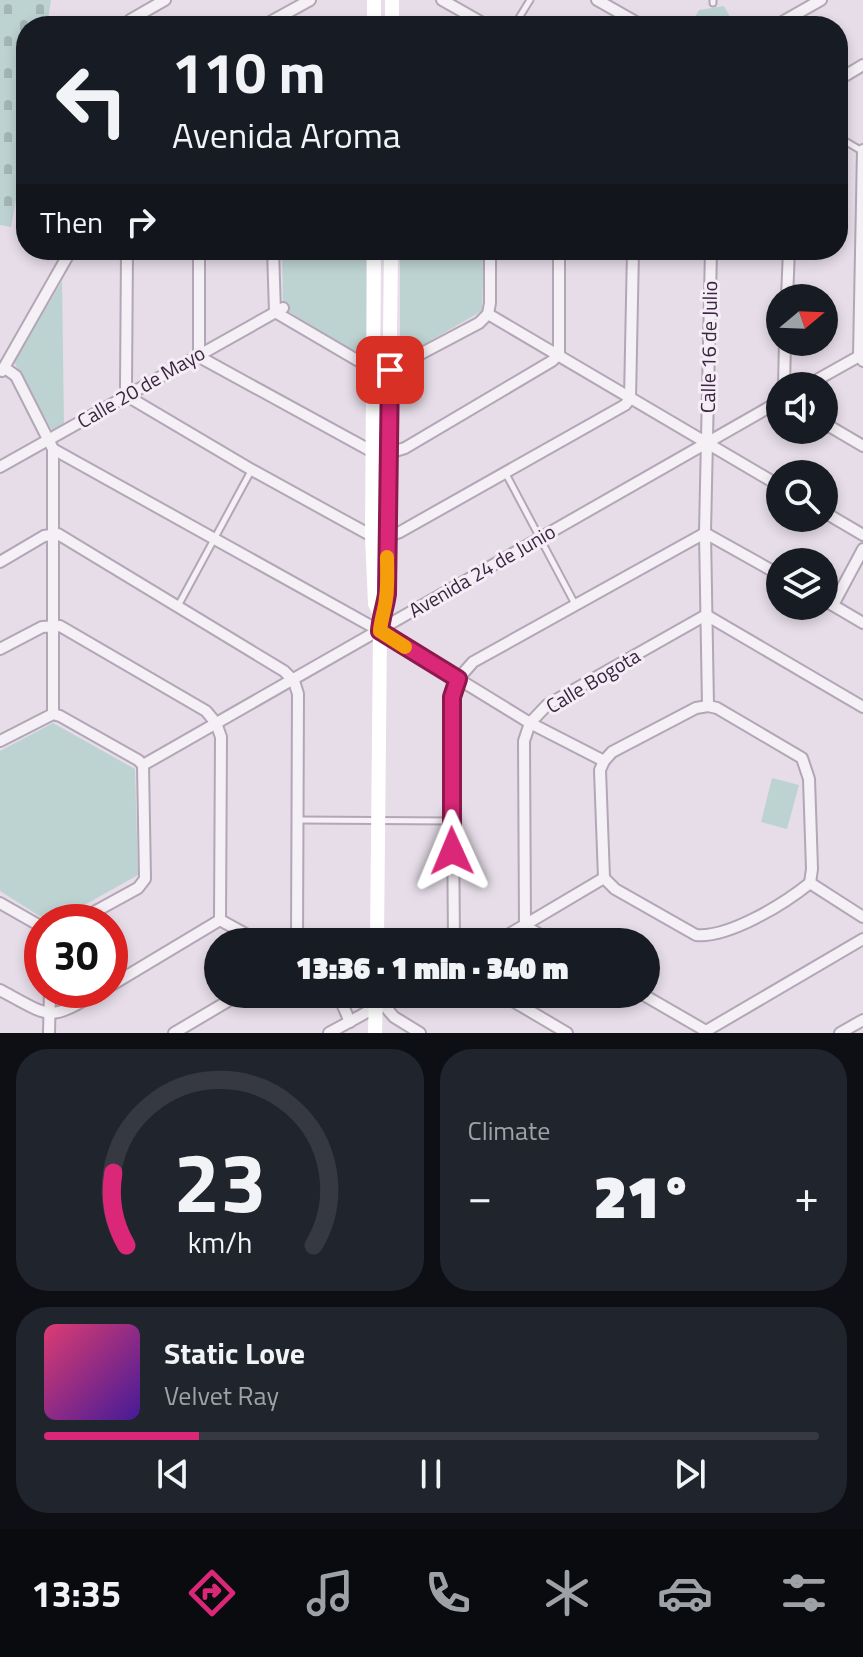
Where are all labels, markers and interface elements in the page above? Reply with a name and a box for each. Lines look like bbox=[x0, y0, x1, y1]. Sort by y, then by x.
text: 110 m bbox=[172, 30, 325, 115]
icon: left bbox=[40, 48, 144, 152]
text: Avenida Aroma bbox=[172, 107, 401, 162]
text: Then bbox=[40, 199, 103, 245]
icon: right bbox=[119, 200, 163, 244]
street label: Calle 16 de Julio bbox=[692, 280, 725, 413]
north arrow bbox=[766, 284, 838, 356]
map controls bbox=[766, 284, 838, 620]
pin bbox=[356, 336, 424, 404]
street label: Calle 20 de Mayo bbox=[71, 337, 211, 436]
icon: arrive bbox=[368, 348, 412, 392]
button: sound bbox=[766, 372, 838, 444]
button: search bbox=[766, 460, 838, 532]
street label: Avenida 24 de Junio bbox=[402, 516, 561, 625]
button: layers bbox=[766, 548, 838, 620]
street label: Calle Bogota bbox=[540, 640, 646, 721]
position arrow bbox=[410, 809, 494, 893]
speed limit sign: 30 bbox=[24, 904, 128, 1008]
text: 13:36 · 1 min · 340 m bbox=[296, 945, 568, 991]
text: Climate bbox=[468, 1111, 550, 1150]
text: 23 bbox=[173, 1118, 266, 1244]
text: 21° bbox=[594, 1150, 693, 1241]
text: − bbox=[468, 1162, 492, 1229]
text: + bbox=[794, 1162, 819, 1229]
text: km/h bbox=[187, 1221, 252, 1264]
text: Static Love bbox=[164, 1330, 305, 1376]
text: Velvet Ray bbox=[164, 1376, 279, 1415]
icon: previous bbox=[151, 1452, 195, 1496]
icon: pause bbox=[409, 1452, 453, 1496]
icon: next bbox=[668, 1452, 712, 1496]
icon: directions bbox=[184, 1565, 240, 1621]
icon: music bbox=[302, 1565, 358, 1621]
icon: phone bbox=[420, 1565, 476, 1621]
icon: climate bbox=[539, 1565, 595, 1621]
icon: car bbox=[657, 1565, 713, 1621]
icon: filters bbox=[776, 1565, 832, 1621]
text: 13:35 bbox=[31, 1566, 121, 1621]

